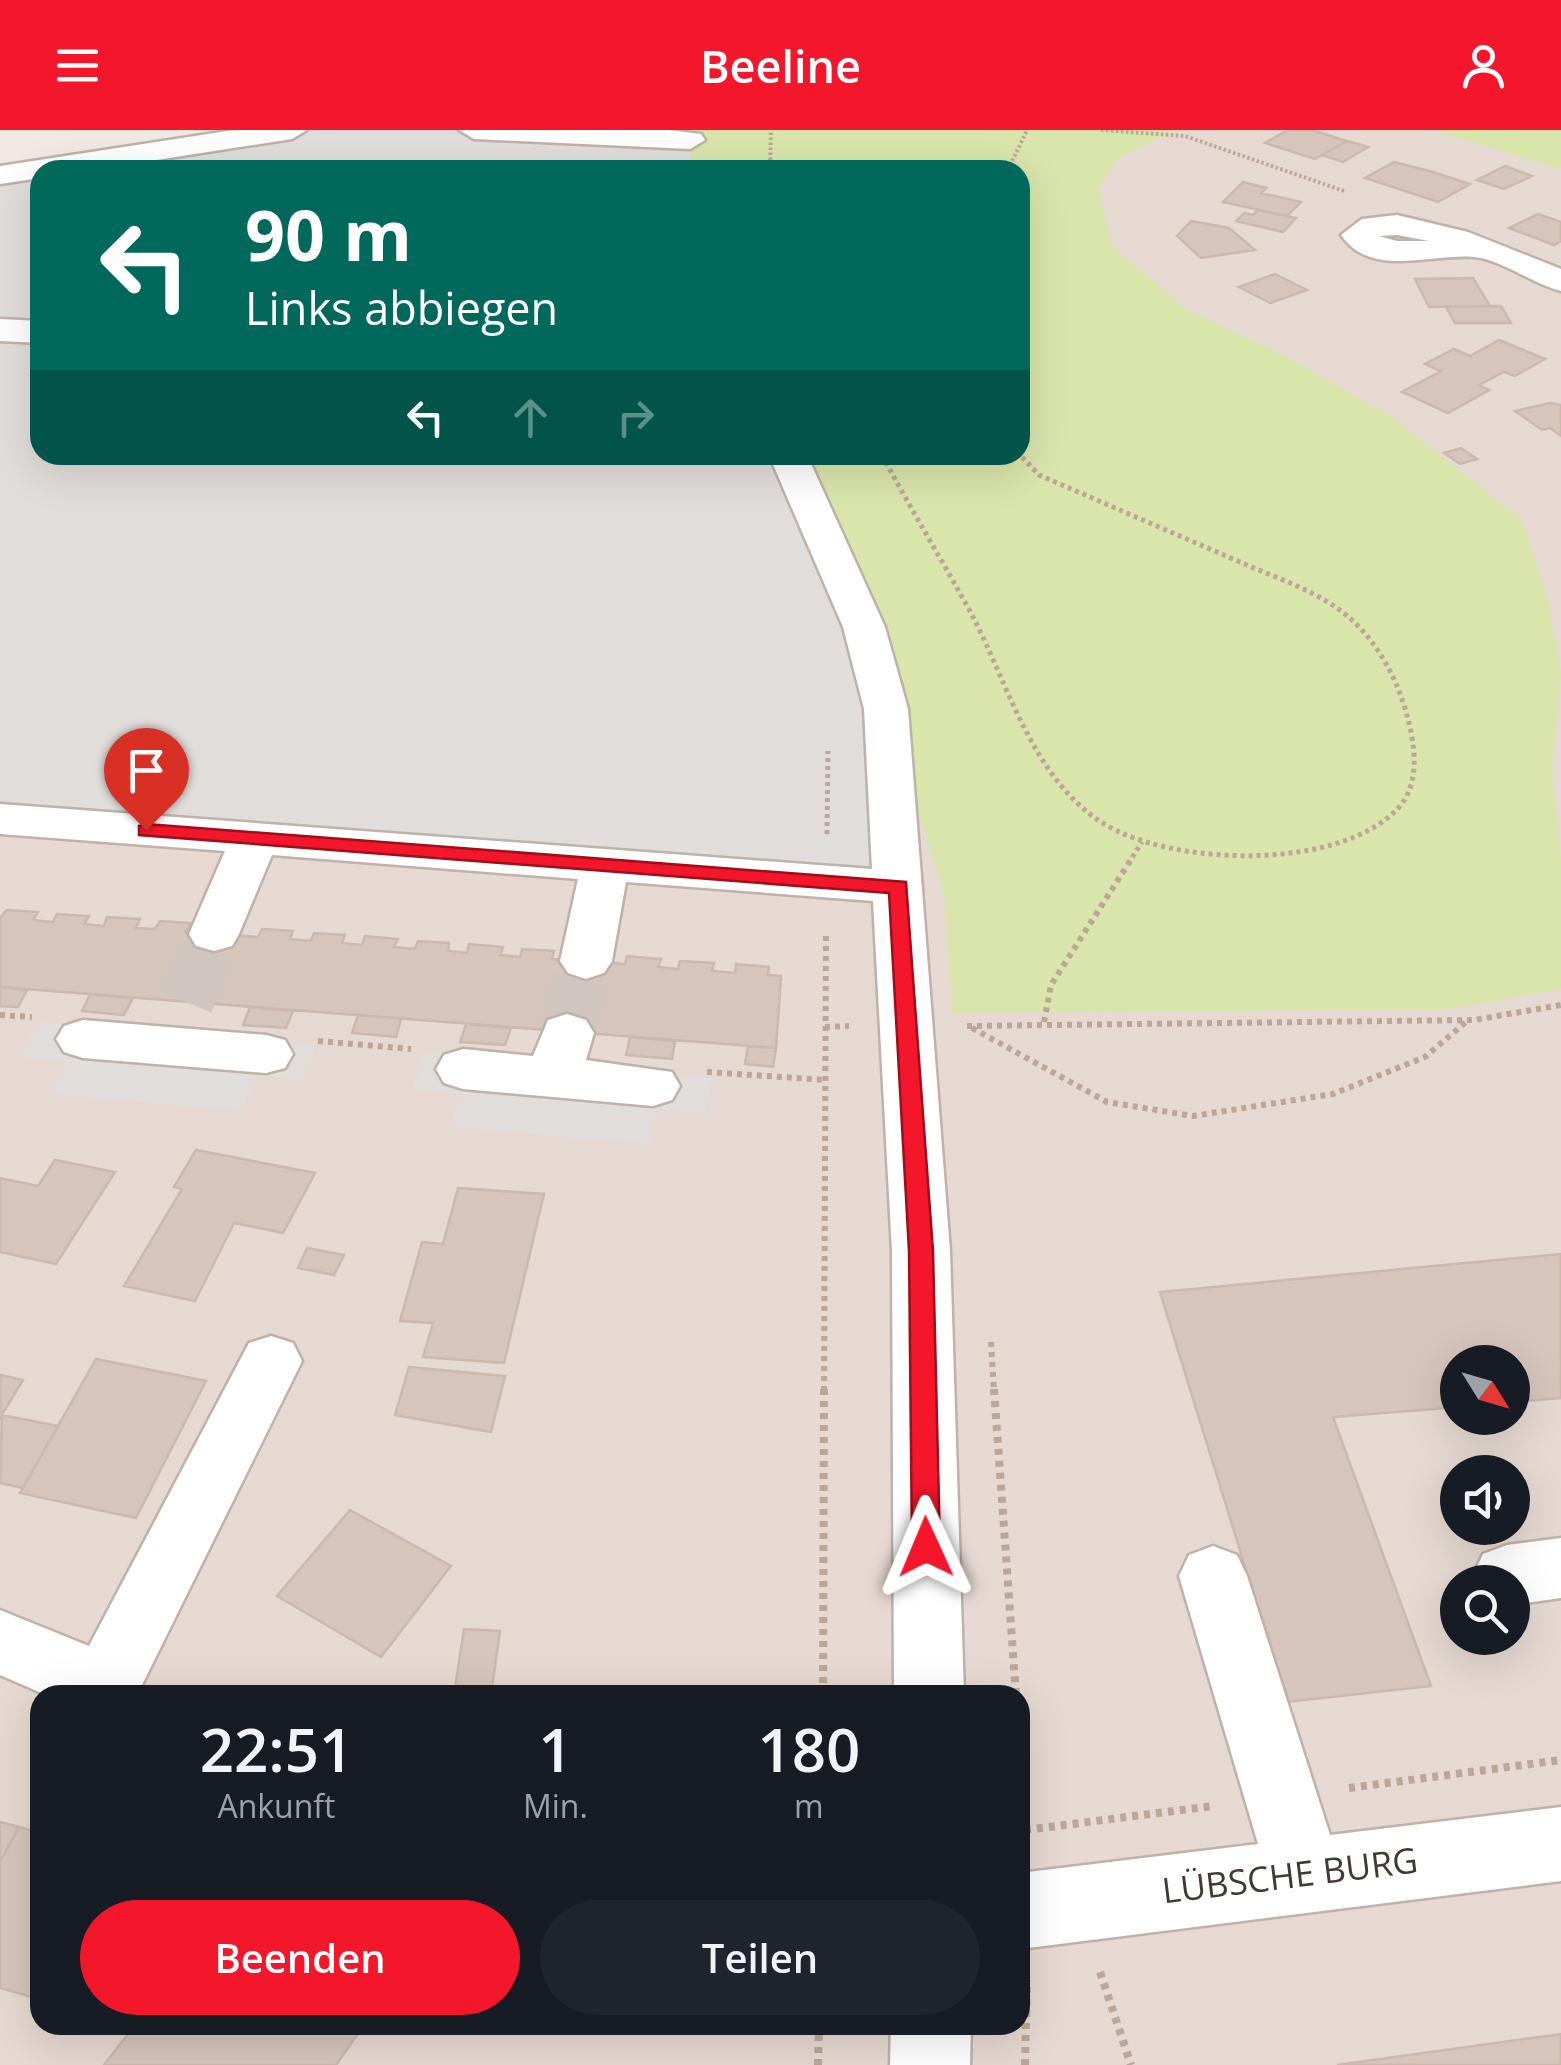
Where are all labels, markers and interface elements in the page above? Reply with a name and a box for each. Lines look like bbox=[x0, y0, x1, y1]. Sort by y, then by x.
text: Beeline bbox=[700, 35, 861, 96]
icon: menu bbox=[50, 38, 105, 93]
icon: person bbox=[1456, 38, 1511, 93]
text: 90 m bbox=[245, 186, 412, 282]
icon: left bbox=[80, 200, 210, 330]
text: Links abbiegen bbox=[245, 277, 558, 338]
icon: left bbox=[398, 390, 453, 445]
icon: ahead bbox=[503, 390, 558, 445]
icon: right bbox=[608, 390, 663, 445]
pin bbox=[104, 728, 189, 831]
icon: arrive bbox=[119, 743, 174, 798]
north arrow bbox=[1440, 1345, 1530, 1435]
map controls bbox=[1440, 1345, 1530, 1655]
button: sound bbox=[1440, 1455, 1530, 1545]
position arrow bbox=[874, 1495, 978, 1599]
button: search bbox=[1440, 1565, 1530, 1655]
text: 22:51 bbox=[200, 1708, 353, 1790]
text: 1 bbox=[538, 1708, 573, 1790]
text: 180 bbox=[757, 1708, 860, 1790]
text: Ankunft bbox=[217, 1784, 336, 1827]
text: Min. bbox=[523, 1784, 588, 1827]
text: m bbox=[794, 1784, 824, 1827]
street label: LÜBSCHE BURG bbox=[1159, 1836, 1420, 1914]
button: Beenden bbox=[80, 1900, 520, 2015]
button: Teilen bbox=[540, 1900, 980, 2015]

